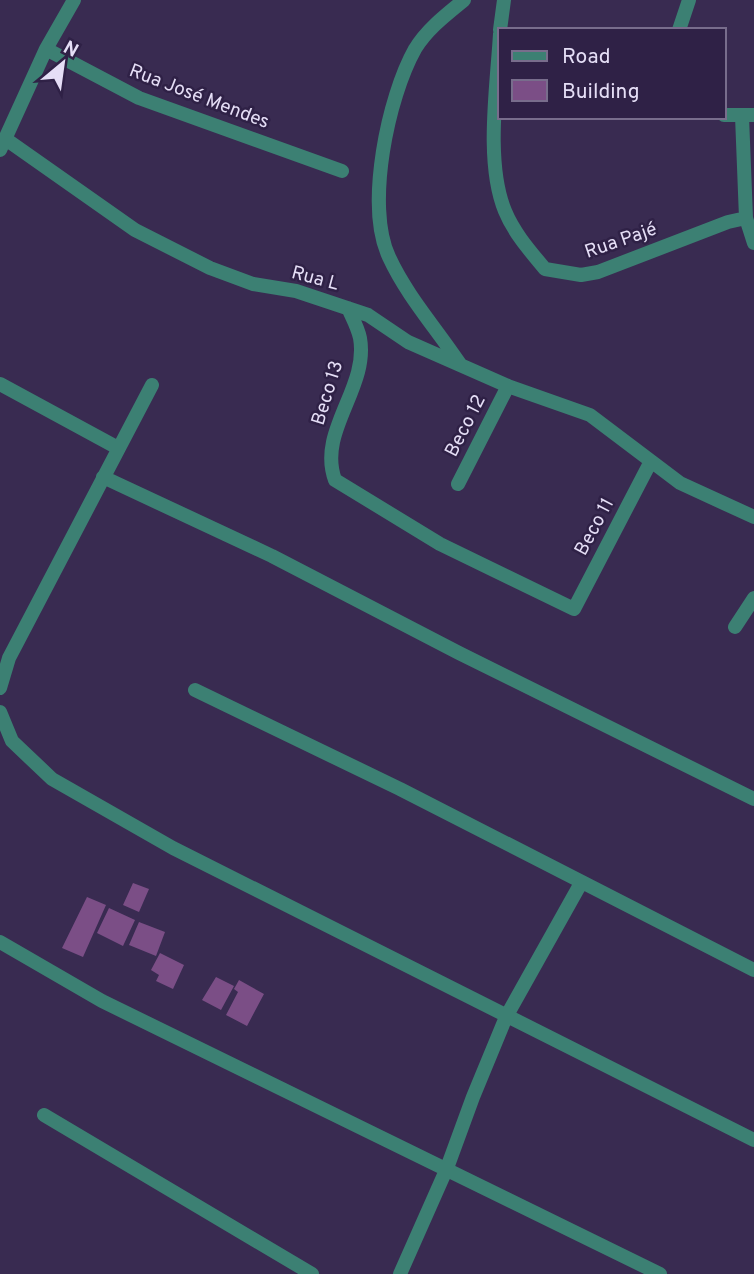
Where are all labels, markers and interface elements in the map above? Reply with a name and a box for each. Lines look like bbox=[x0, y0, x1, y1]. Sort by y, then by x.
north arrow bbox=[28, 28, 98, 98]
legend bbox=[498, 28, 726, 119]
text: N bbox=[58, 36, 82, 64]
text: Road bbox=[562, 44, 611, 71]
street label: Rua José Mendes bbox=[126, 59, 272, 135]
text: Building bbox=[562, 79, 640, 106]
street label: Rua Pajé bbox=[582, 217, 660, 265]
street label: Rua L bbox=[289, 261, 342, 297]
street label: Beco 13 bbox=[307, 358, 349, 428]
street label: Beco 12 bbox=[440, 391, 492, 461]
street label: Beco 11 bbox=[570, 494, 620, 560]

